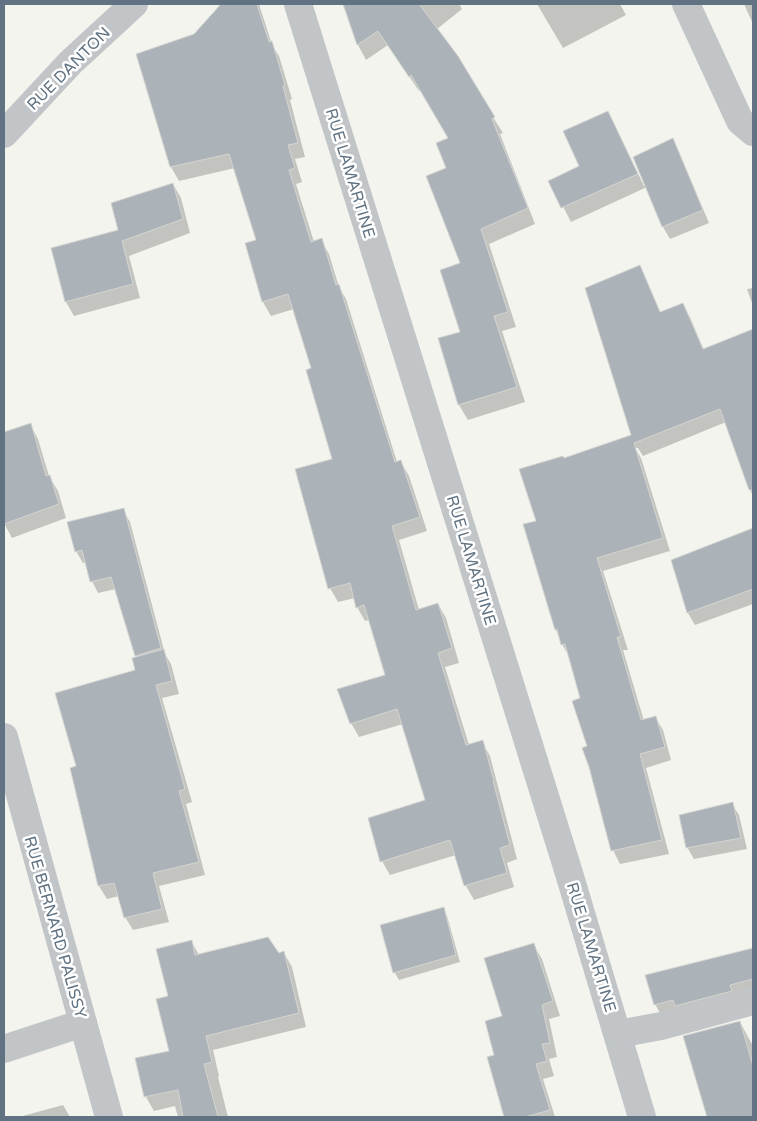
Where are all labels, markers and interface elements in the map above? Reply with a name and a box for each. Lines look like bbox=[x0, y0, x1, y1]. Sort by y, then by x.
street label: RUE DANTON bbox=[23, 23, 115, 115]
street label: RUE LAMARTINE bbox=[321, 106, 379, 241]
street label: RUE LAMARTINE bbox=[442, 493, 500, 628]
street label: RUE BERNARD PALISSY bbox=[19, 834, 91, 1021]
street label: RUE LAMARTINE bbox=[562, 880, 620, 1015]

